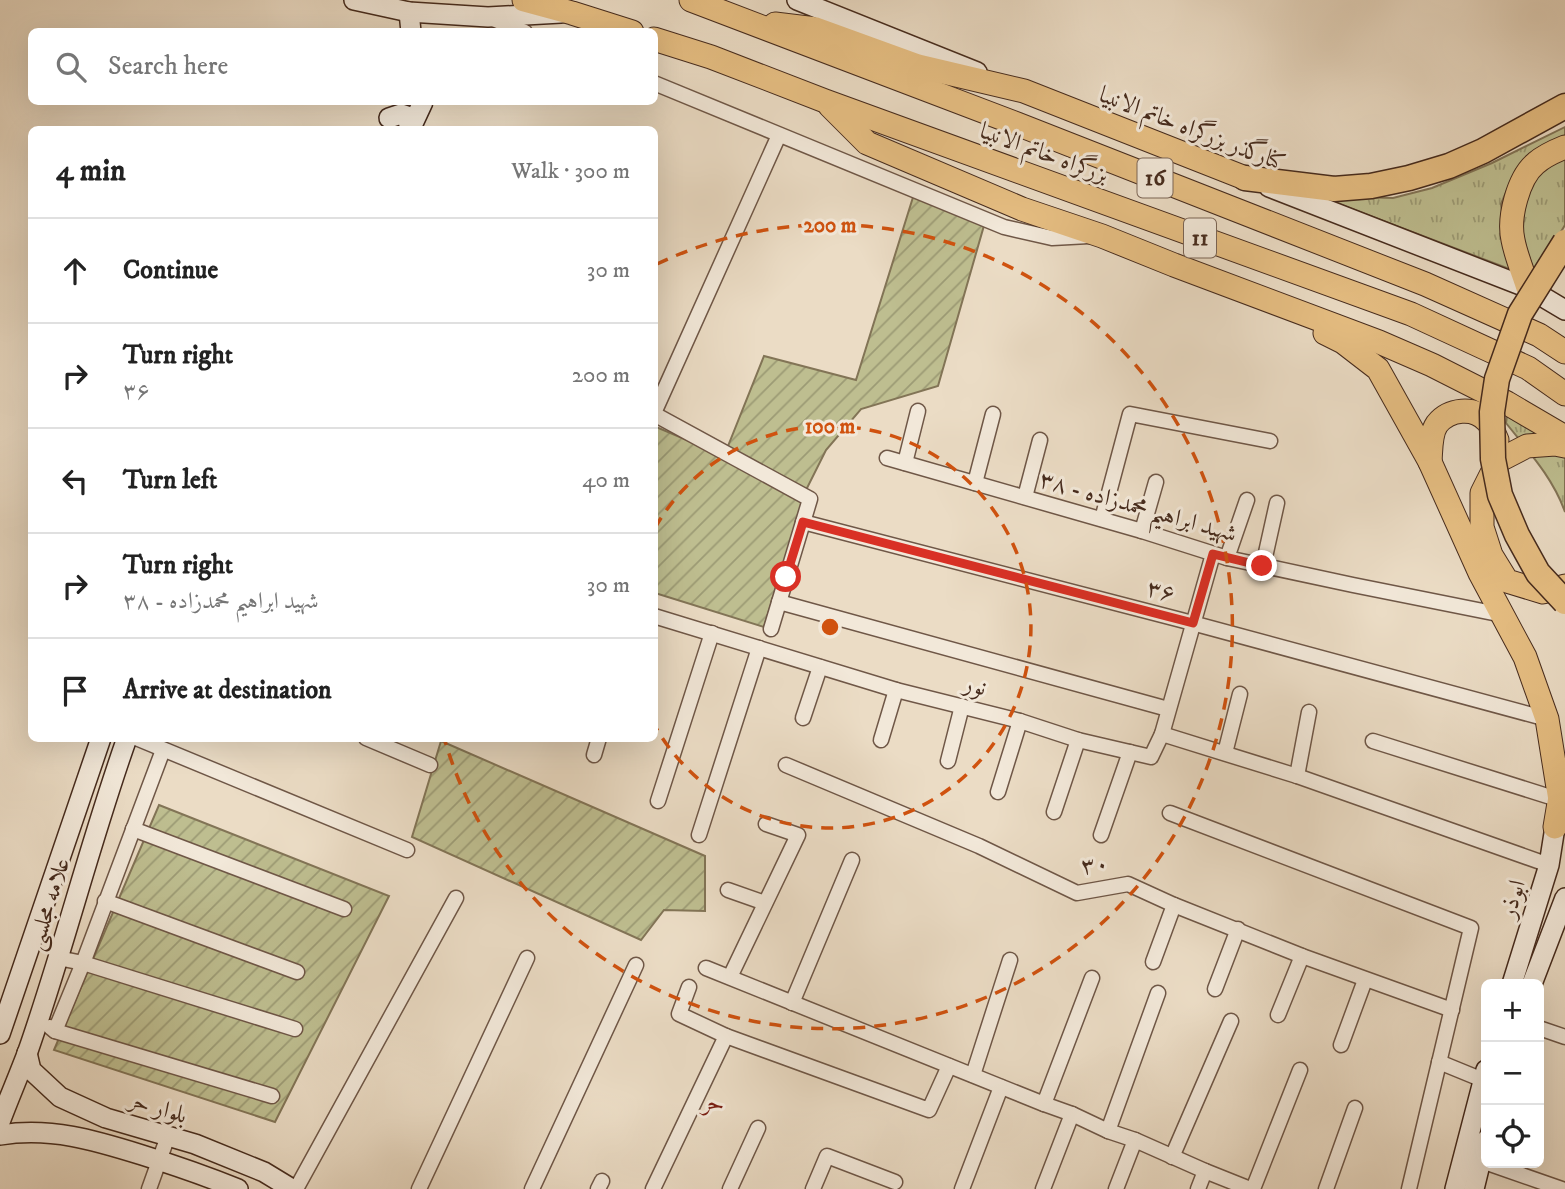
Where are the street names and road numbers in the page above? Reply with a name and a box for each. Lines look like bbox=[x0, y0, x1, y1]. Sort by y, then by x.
street label: کنارگذر بزرگراه خاتم الانبیا bbox=[1093, 77, 1290, 183]
street label: بزرگراه خاتم الانبیا bbox=[974, 114, 1113, 195]
road number: 16 bbox=[1138, 158, 1172, 197]
road number: 11 bbox=[1184, 218, 1216, 258]
street label: شهید ابراهیم محمدزاده - ۳۸ bbox=[1033, 464, 1240, 557]
street label: ۳۶ bbox=[1144, 573, 1178, 609]
street label: نور bbox=[959, 668, 990, 703]
street label: ۳۰ bbox=[1079, 849, 1111, 881]
street label: علامه مجلسی bbox=[21, 854, 78, 954]
street label: ابوذر bbox=[1492, 876, 1533, 924]
street label: بلوار حر bbox=[122, 1084, 191, 1131]

